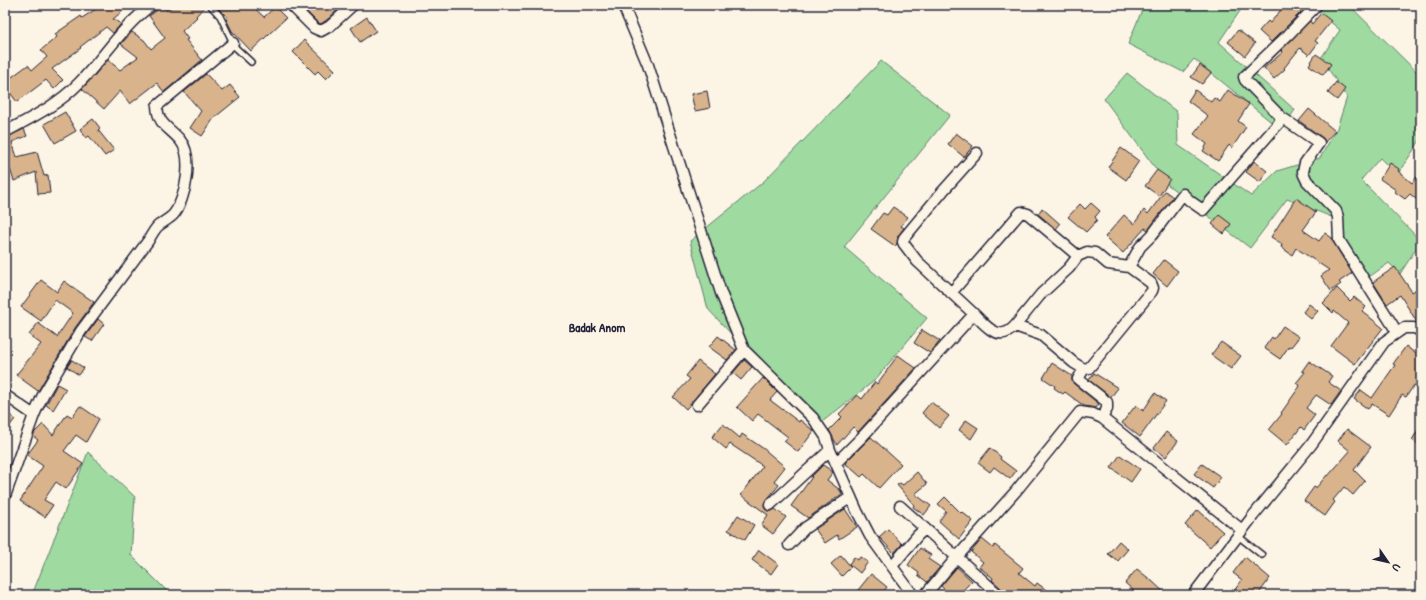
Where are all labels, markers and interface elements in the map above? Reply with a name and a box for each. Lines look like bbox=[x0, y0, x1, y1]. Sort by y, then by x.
district label: Badak Anom bbox=[569, 318, 625, 336]
north arrow bbox=[1368, 542, 1408, 582]
text: U bbox=[1389, 561, 1404, 574]

